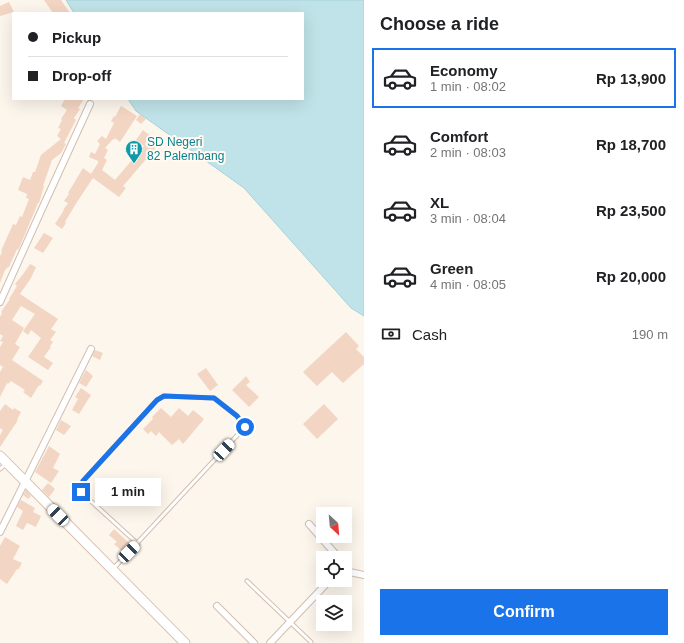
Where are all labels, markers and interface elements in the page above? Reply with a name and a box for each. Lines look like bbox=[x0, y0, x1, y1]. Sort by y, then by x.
text: Choose a ride bbox=[380, 14, 499, 34]
text: Pickup bbox=[52, 29, 101, 46]
icon: car bbox=[382, 60, 418, 96]
text: Economy bbox=[430, 62, 498, 79]
text: Drop-off bbox=[52, 67, 111, 84]
text: Rp 13,900 bbox=[596, 70, 666, 87]
text: 1 min · 08:02 bbox=[430, 79, 506, 94]
icon: car bbox=[382, 126, 418, 162]
text: Comfort bbox=[430, 128, 488, 145]
place label: SD Negeri 82 Palembang bbox=[147, 135, 224, 163]
text: Rp 18,700 bbox=[596, 136, 666, 153]
building icon: SD Negeri 82 Palembang bbox=[124, 139, 144, 164]
text: 2 min · 08:03 bbox=[430, 145, 506, 160]
icon: car bbox=[382, 192, 418, 228]
text: XL bbox=[430, 194, 449, 211]
text: Rp 23,500 bbox=[596, 202, 666, 219]
text: 3 min · 08:04 bbox=[430, 211, 506, 226]
icon: car bbox=[382, 258, 418, 294]
text: Green bbox=[430, 260, 473, 277]
text: Rp 20,000 bbox=[596, 268, 666, 285]
text: 4 min · 08:05 bbox=[430, 277, 506, 292]
icon: cash bbox=[380, 323, 402, 345]
text: Cash bbox=[412, 326, 447, 343]
text: 190 m bbox=[632, 327, 668, 342]
route start bbox=[236, 418, 254, 436]
car bbox=[211, 437, 237, 463]
callout: 1 min bbox=[95, 478, 161, 506]
route end bbox=[72, 483, 90, 501]
text: 1 min bbox=[111, 484, 145, 499]
car bbox=[45, 502, 71, 528]
north arrow bbox=[316, 507, 352, 543]
map controls bbox=[316, 507, 352, 631]
car bbox=[116, 539, 142, 565]
button: locate bbox=[316, 551, 352, 587]
button: Confirm bbox=[380, 589, 668, 635]
button: layers bbox=[316, 595, 352, 631]

